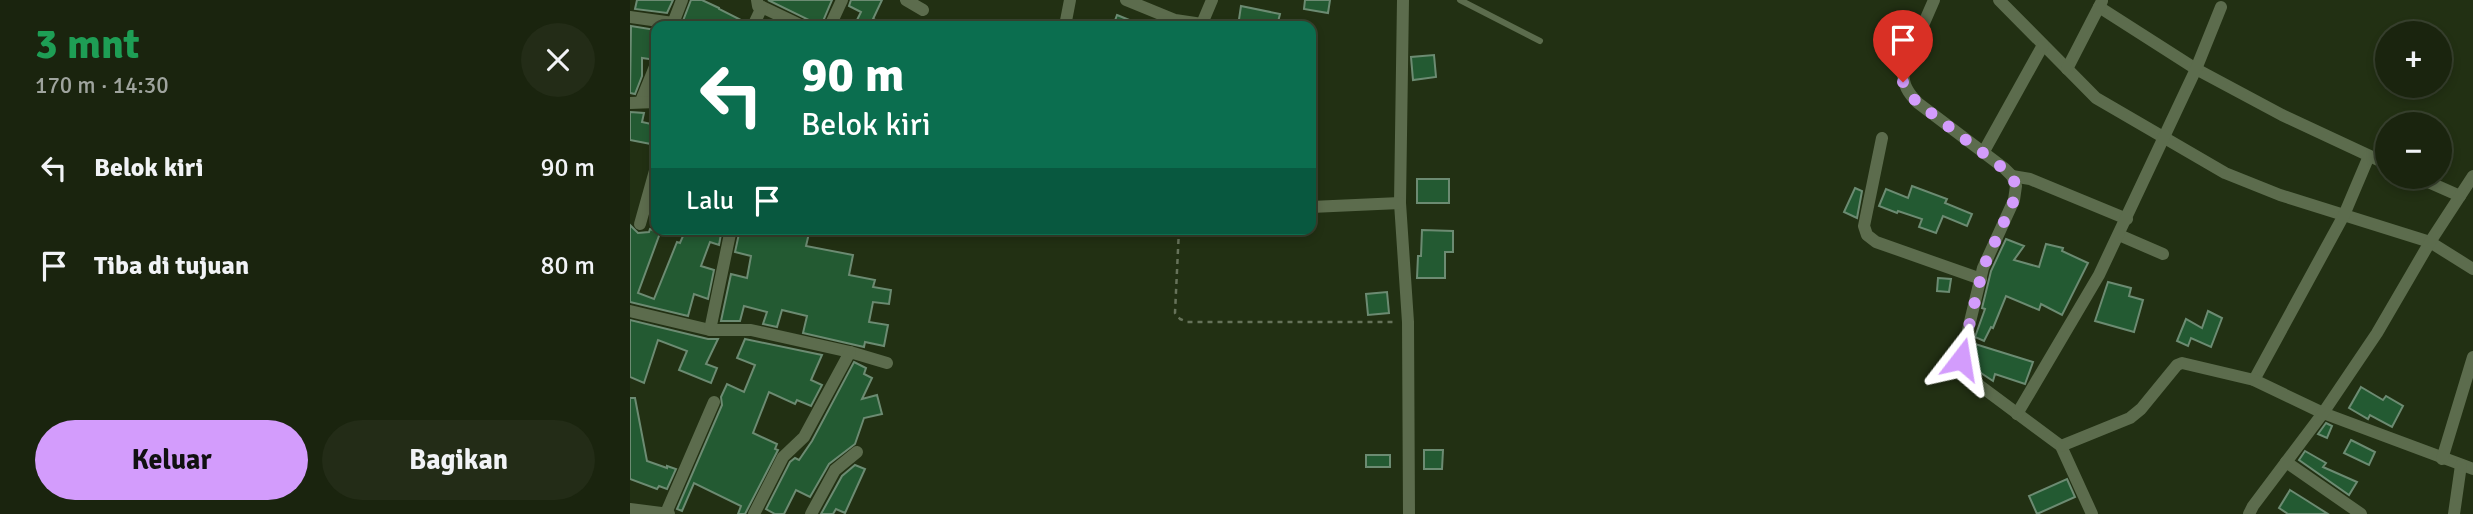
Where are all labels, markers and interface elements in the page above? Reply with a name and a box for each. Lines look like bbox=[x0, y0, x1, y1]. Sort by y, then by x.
pin bbox=[1873, 10, 1933, 82]
text: 3 mnt bbox=[35, 19, 140, 70]
icon: arrive bbox=[1884, 21, 1922, 59]
map controls bbox=[2375, 21, 2452, 189]
button: + bbox=[2375, 21, 2452, 98]
button: close bbox=[521, 23, 595, 97]
text: 90 m bbox=[801, 45, 904, 105]
icon: left bbox=[686, 49, 777, 140]
text: 170 m · 14:30 bbox=[35, 71, 169, 100]
text: Belok kiri bbox=[801, 105, 931, 144]
button: − bbox=[2375, 112, 2452, 189]
icon: left bbox=[35, 149, 73, 187]
text: Belok kiri bbox=[94, 152, 203, 184]
text: 90 m bbox=[540, 152, 595, 184]
icon: arrive bbox=[748, 182, 786, 220]
text: Lalu bbox=[686, 185, 734, 217]
icon: arrive bbox=[35, 247, 73, 285]
text: Tiba di tujuan bbox=[94, 250, 249, 282]
text: 80 m bbox=[540, 250, 595, 282]
position arrow bbox=[1924, 322, 1998, 396]
button: Keluar bbox=[35, 420, 308, 500]
button: Bagikan bbox=[322, 420, 595, 500]

